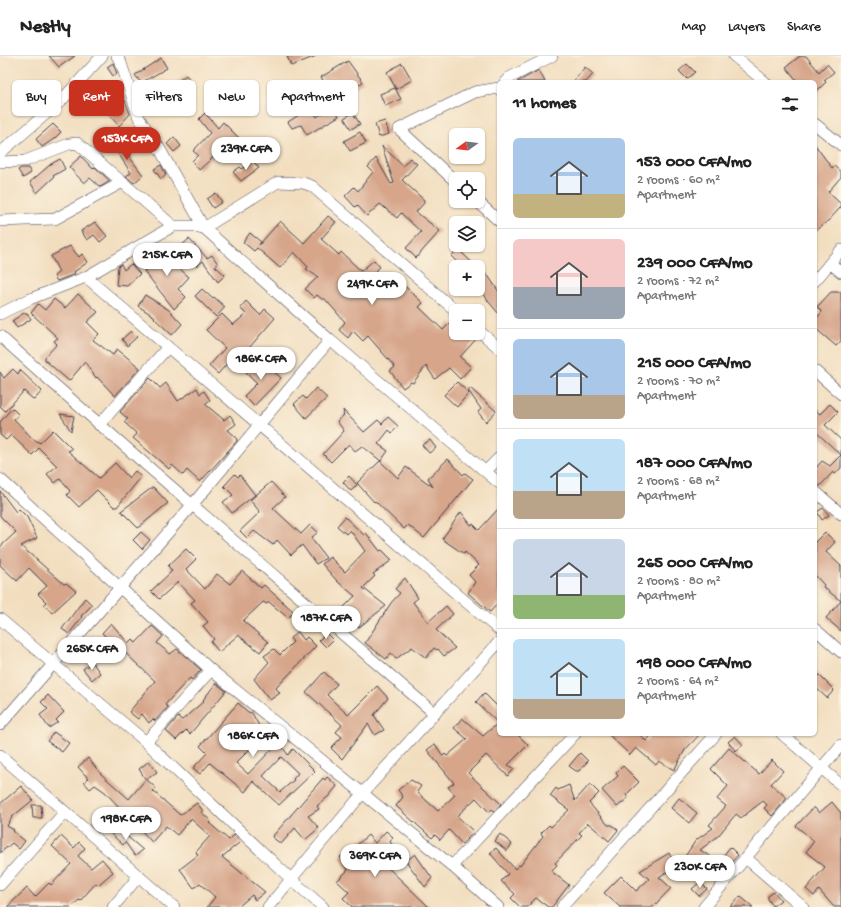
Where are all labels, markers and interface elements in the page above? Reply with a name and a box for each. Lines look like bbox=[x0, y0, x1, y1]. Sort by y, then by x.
text: Nestly bbox=[20, 16, 71, 39]
text: Map bbox=[682, 19, 706, 36]
text: Layers bbox=[728, 19, 765, 36]
text: Share bbox=[787, 19, 821, 36]
chip: Buy bbox=[12, 80, 61, 116]
chip: Rent bbox=[69, 80, 124, 116]
chip: Filters bbox=[132, 80, 196, 116]
chip: New bbox=[204, 80, 259, 116]
chip: Apartment bbox=[267, 80, 358, 116]
icon: filters bbox=[779, 93, 801, 115]
text: 11 homes bbox=[513, 94, 576, 114]
pin: 153K CFA bbox=[86, 127, 168, 161]
north arrow bbox=[449, 128, 485, 164]
map controls bbox=[449, 128, 485, 340]
text: 153K CFA bbox=[102, 132, 152, 147]
pin: 239K CFA bbox=[205, 137, 287, 171]
text: 239K CFA bbox=[220, 142, 272, 157]
text: 153 000 CFA/mo bbox=[637, 153, 752, 173]
icon: home bbox=[545, 154, 593, 202]
button: locate bbox=[449, 172, 485, 208]
text: 2 rooms · 60 m² bbox=[637, 173, 720, 188]
text: Apartment bbox=[637, 188, 696, 203]
button: layers bbox=[449, 216, 485, 252]
pin: 215K CFA bbox=[126, 243, 208, 277]
text: 215K CFA bbox=[142, 248, 192, 263]
text: 239 000 CFA/mo bbox=[637, 254, 753, 274]
icon: home bbox=[545, 255, 593, 303]
button: + bbox=[449, 260, 485, 296]
pin: 249K CFA bbox=[331, 272, 413, 306]
text: 2 rooms · 72 m² bbox=[637, 274, 719, 289]
text: 249K CFA bbox=[347, 277, 397, 292]
text: Apartment bbox=[637, 289, 696, 304]
button: − bbox=[449, 304, 485, 340]
pin: 186K CFA bbox=[220, 347, 302, 381]
text: 186K CFA bbox=[236, 352, 286, 367]
text: 215 000 CFA/mo bbox=[637, 354, 751, 374]
icon: home bbox=[545, 355, 593, 403]
text: 2 rooms · 70 m² bbox=[637, 374, 720, 389]
text: Apartment bbox=[637, 389, 696, 404]
text: 187 000 CFA/mo bbox=[637, 454, 752, 474]
icon: home bbox=[545, 455, 593, 503]
text: 2 rooms · 68 m² bbox=[637, 474, 720, 489]
text: Apartment bbox=[637, 489, 696, 504]
text: 265 000 CFA/mo bbox=[637, 554, 753, 574]
icon: home bbox=[545, 555, 593, 603]
text: 2 rooms · 80 m² bbox=[637, 574, 721, 589]
text: Apartment bbox=[637, 589, 696, 604]
pin: 187K CFA bbox=[285, 606, 367, 640]
text: 187K CFA bbox=[301, 611, 351, 626]
pin: 265K CFA bbox=[51, 637, 133, 671]
text: 265K CFA bbox=[66, 642, 118, 657]
text: 198 000 CFA/mo bbox=[637, 654, 752, 674]
icon: home bbox=[545, 655, 593, 703]
text: 2 rooms · 64 m² bbox=[637, 674, 719, 689]
text: Apartment bbox=[637, 689, 696, 704]
pin: 186K CFA bbox=[212, 724, 294, 758]
text: 186K CFA bbox=[228, 729, 278, 744]
pin: 198K CFA bbox=[85, 807, 167, 841]
text: 198K CFA bbox=[101, 812, 151, 827]
pin: 369K CFA bbox=[334, 844, 416, 878]
text: 369K CFA bbox=[349, 849, 401, 864]
pin: 230K CFA bbox=[659, 855, 741, 889]
text: 230K CFA bbox=[674, 860, 726, 875]

